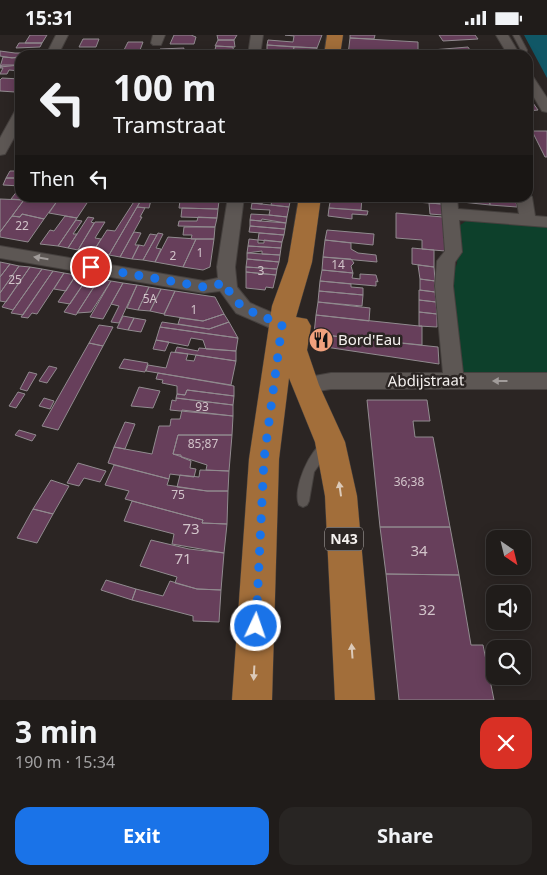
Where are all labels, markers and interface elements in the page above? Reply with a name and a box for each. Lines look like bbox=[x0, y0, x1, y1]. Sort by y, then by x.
text: 15:31 bbox=[25, 5, 74, 31]
text: 100 m bbox=[113, 64, 216, 111]
icon: left bbox=[30, 70, 95, 135]
text: Tramstraat bbox=[113, 109, 225, 139]
icon: left bbox=[85, 165, 113, 193]
text: Then bbox=[30, 166, 75, 192]
house number: 22 bbox=[15, 217, 29, 234]
house number: 1 bbox=[197, 244, 203, 261]
pin bbox=[70, 246, 112, 288]
house number: 2 bbox=[170, 247, 177, 264]
icon: arrive bbox=[77, 253, 105, 281]
one-way arrow bbox=[32, 254, 48, 262]
house number: 14 bbox=[331, 256, 345, 273]
house number: 3 bbox=[258, 262, 265, 279]
house number: 25 bbox=[8, 271, 22, 288]
house number: 5A bbox=[143, 290, 158, 307]
house number: 1 bbox=[191, 301, 197, 318]
restaurant icon: Bord'Eau bbox=[308, 327, 334, 353]
place label: Bord'Eau bbox=[338, 329, 401, 349]
street label: Abdijstraat bbox=[388, 369, 465, 391]
one-way arrow bbox=[492, 377, 508, 385]
house number: 93 bbox=[195, 398, 209, 415]
house number: 85;87 bbox=[188, 435, 218, 452]
house number: 36;38 bbox=[394, 473, 424, 490]
one-way arrow bbox=[336, 481, 344, 497]
house number: 75 bbox=[171, 486, 185, 503]
house number: 73 bbox=[182, 518, 200, 538]
road number: N43 bbox=[325, 527, 363, 551]
north arrow bbox=[486, 530, 531, 575]
map controls bbox=[486, 530, 531, 685]
house number: 34 bbox=[410, 540, 428, 560]
house number: 71 bbox=[174, 548, 192, 568]
button: sound bbox=[486, 585, 531, 630]
position arrow bbox=[229, 599, 281, 651]
house number: 32 bbox=[418, 599, 436, 619]
button: search bbox=[486, 640, 531, 685]
one-way arrow bbox=[347, 643, 355, 659]
one-way arrow bbox=[249, 665, 257, 681]
text: 3 min bbox=[15, 711, 98, 752]
button: close bbox=[480, 717, 532, 769]
text: 190 m · 15:34 bbox=[15, 751, 115, 773]
button: Exit bbox=[15, 807, 269, 865]
button: Share bbox=[279, 807, 532, 865]

